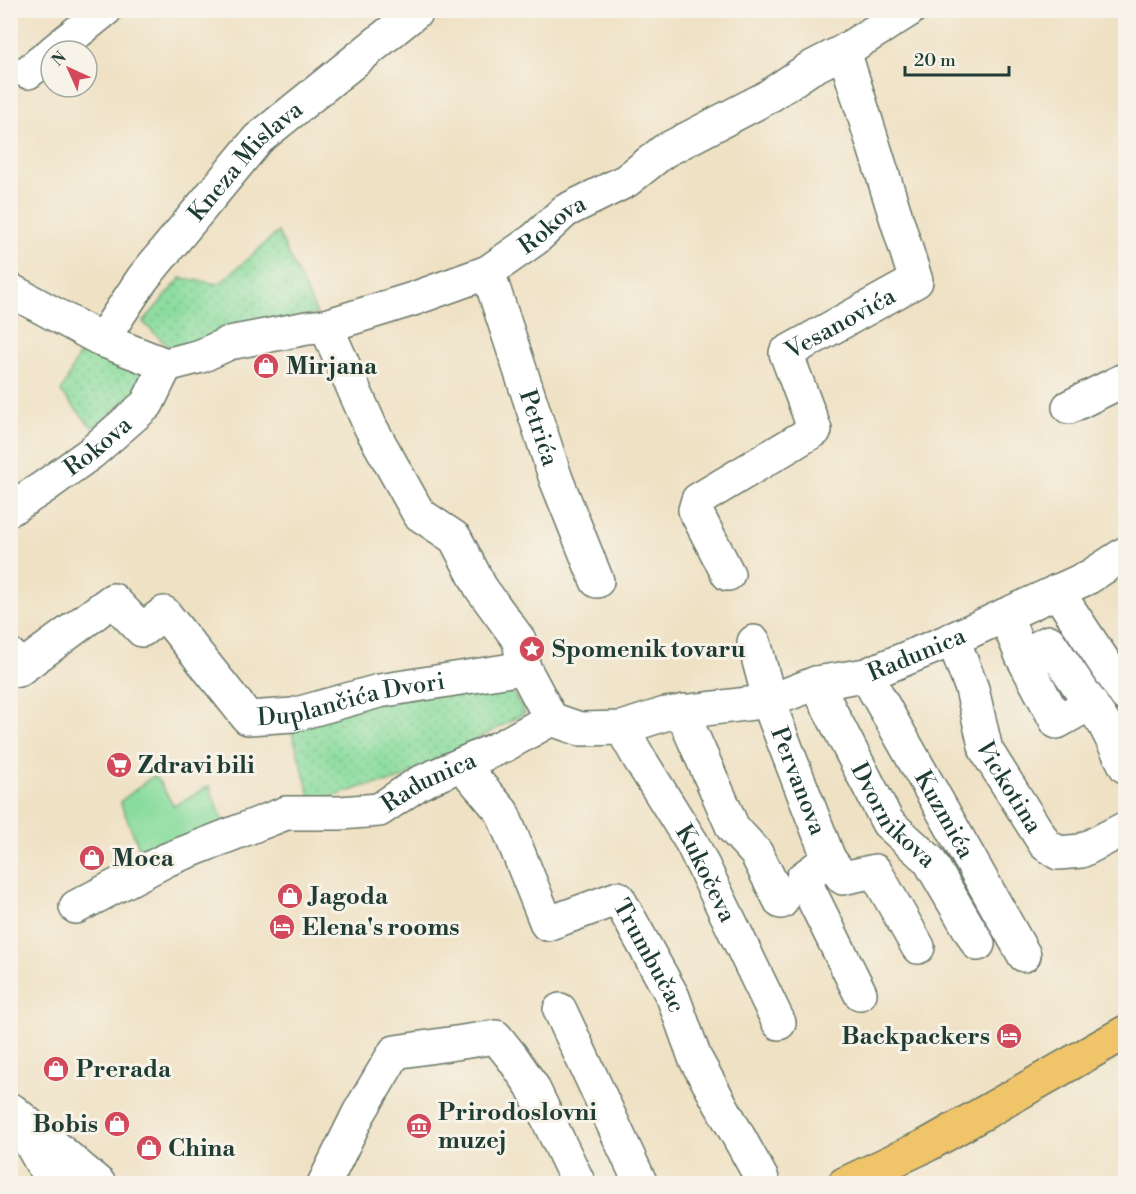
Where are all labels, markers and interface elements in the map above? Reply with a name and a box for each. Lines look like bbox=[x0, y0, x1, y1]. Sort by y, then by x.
north arrow bbox=[39, 39, 99, 99]
scale bar bbox=[905, 39, 1008, 77]
text: N bbox=[48, 47, 71, 71]
text: 20 m bbox=[914, 49, 956, 72]
street label: Kneza Mislava bbox=[182, 94, 310, 228]
street label: Rokova bbox=[513, 189, 592, 262]
street label: Vesanovića bbox=[779, 281, 902, 367]
shop icon: Mirjana bbox=[251, 351, 281, 381]
place label: Mirjana bbox=[286, 352, 378, 382]
street label: Petrića bbox=[512, 386, 565, 471]
street label: Rokova bbox=[58, 410, 139, 484]
street label: Radunica bbox=[863, 621, 971, 689]
place icon: Spomenik tovaru bbox=[517, 634, 547, 664]
place label: Spomenik tovaru bbox=[552, 635, 746, 665]
street label: Duplančića Dvori bbox=[256, 667, 447, 733]
street label: Pervanova bbox=[763, 723, 833, 840]
street label: Vickotina bbox=[968, 737, 1049, 840]
street label: Radunica bbox=[376, 745, 482, 820]
supermarket icon: Zdravi bili bbox=[104, 750, 134, 780]
place label: Zdravi bili bbox=[138, 751, 255, 781]
street label: Dvornikova bbox=[843, 758, 942, 875]
street label: Kuzmića bbox=[907, 766, 981, 865]
street label: Kukočeva bbox=[668, 819, 742, 928]
shop icon: Moca bbox=[77, 843, 107, 873]
place label: Moca bbox=[112, 844, 175, 874]
shop icon: Jagoda bbox=[275, 881, 305, 911]
place label: Jagoda bbox=[307, 882, 389, 912]
street label: Trumbučac bbox=[606, 894, 691, 1017]
hotel icon: Elena's rooms bbox=[267, 912, 297, 942]
place label: Elena's rooms bbox=[302, 913, 460, 943]
hotel icon: Backpackers bbox=[994, 1021, 1024, 1051]
place label: Backpackers bbox=[842, 1022, 990, 1052]
shop icon: Prerada bbox=[41, 1054, 71, 1084]
place label: Prerada bbox=[76, 1055, 172, 1085]
place label: Prirodoslovni muzej bbox=[438, 1098, 597, 1156]
shop icon: Bobis bbox=[102, 1109, 132, 1139]
place label: Bobis bbox=[33, 1110, 98, 1140]
museum icon: Prirodoslovni muzej bbox=[404, 1111, 434, 1141]
shop icon: China bbox=[134, 1133, 164, 1163]
place label: China bbox=[168, 1134, 236, 1164]

